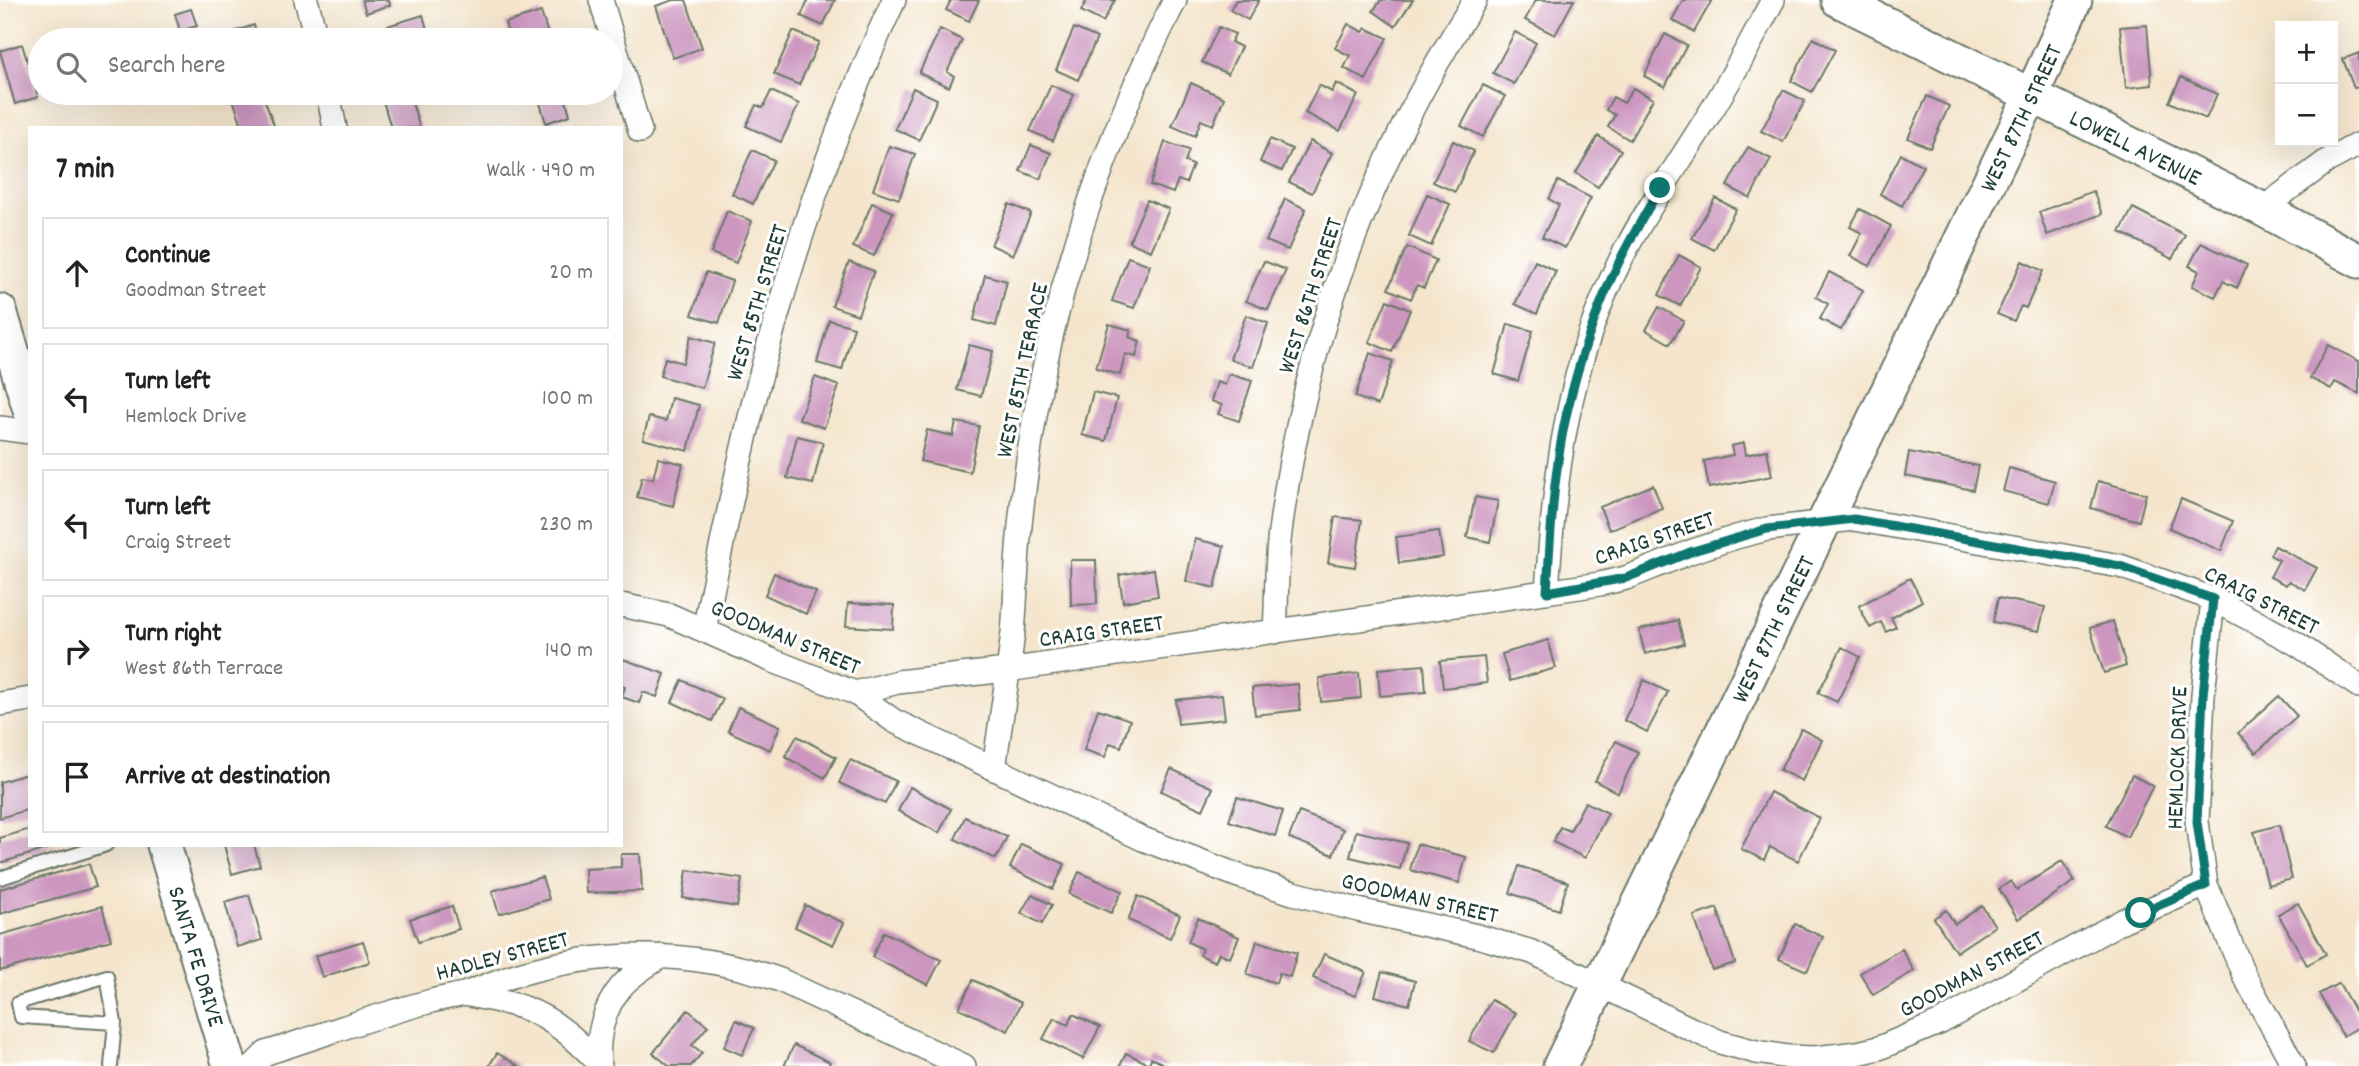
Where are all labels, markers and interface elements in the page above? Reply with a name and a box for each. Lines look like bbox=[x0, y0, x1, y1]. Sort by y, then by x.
map controls bbox=[2275, 21, 2338, 147]
button: + bbox=[2275, 21, 2338, 84]
search box bbox=[28, 28, 623, 105]
street label: WEST 87TH STREET bbox=[1973, 39, 2073, 199]
icon: search bbox=[52, 48, 90, 86]
text: Search here bbox=[108, 48, 226, 85]
button: − bbox=[2275, 84, 2338, 147]
street label: LOWELL AVENUE bbox=[2063, 103, 2206, 196]
text: 7 min bbox=[56, 150, 114, 193]
text: Walk · 490 m bbox=[487, 155, 595, 188]
route end bbox=[1644, 172, 1675, 203]
street label: WEST 86TH STREET bbox=[1271, 213, 1353, 378]
street label: WEST 85TH STREET bbox=[719, 220, 799, 385]
text: Continue bbox=[125, 238, 210, 275]
icon: ahead bbox=[58, 254, 96, 292]
text: 20 m bbox=[549, 257, 593, 290]
text: Goodman Street bbox=[125, 275, 266, 308]
street label: WEST 85TH TERRACE bbox=[989, 280, 1059, 461]
text: Turn left bbox=[125, 364, 211, 401]
icon: left bbox=[58, 380, 96, 418]
text: 100 m bbox=[542, 383, 593, 416]
text: Hemlock Drive bbox=[125, 401, 247, 434]
text: Turn left bbox=[125, 490, 211, 527]
street label: CRAIG STREET bbox=[1590, 503, 1720, 576]
icon: left bbox=[58, 506, 96, 544]
text: 230 m bbox=[539, 509, 593, 542]
text: Craig Street bbox=[125, 527, 231, 560]
street label: WEST 87TH STREET bbox=[1725, 550, 1825, 709]
street label: CRAIG STREET bbox=[2197, 558, 2324, 645]
street label: GOODMAN STREET bbox=[705, 592, 865, 686]
street label: CRAIG STREET bbox=[1037, 607, 1166, 659]
text: Turn right bbox=[125, 616, 222, 653]
icon: right bbox=[58, 632, 96, 670]
text: 140 m bbox=[545, 635, 593, 668]
text: West 86th Terrace bbox=[125, 653, 283, 686]
street label: HEMLOCK DRIVE bbox=[2160, 686, 2198, 830]
icon: arrive bbox=[58, 758, 96, 796]
text: Arrive at destination bbox=[125, 759, 330, 796]
street label: GOODMAN STREET bbox=[1338, 865, 1501, 935]
street label: SANTA FE DRIVE bbox=[157, 883, 231, 1031]
route start bbox=[2125, 897, 2156, 928]
street label: GOODMAN STREET bbox=[1894, 923, 2051, 1028]
street label: HADLEY STREET bbox=[433, 924, 573, 992]

